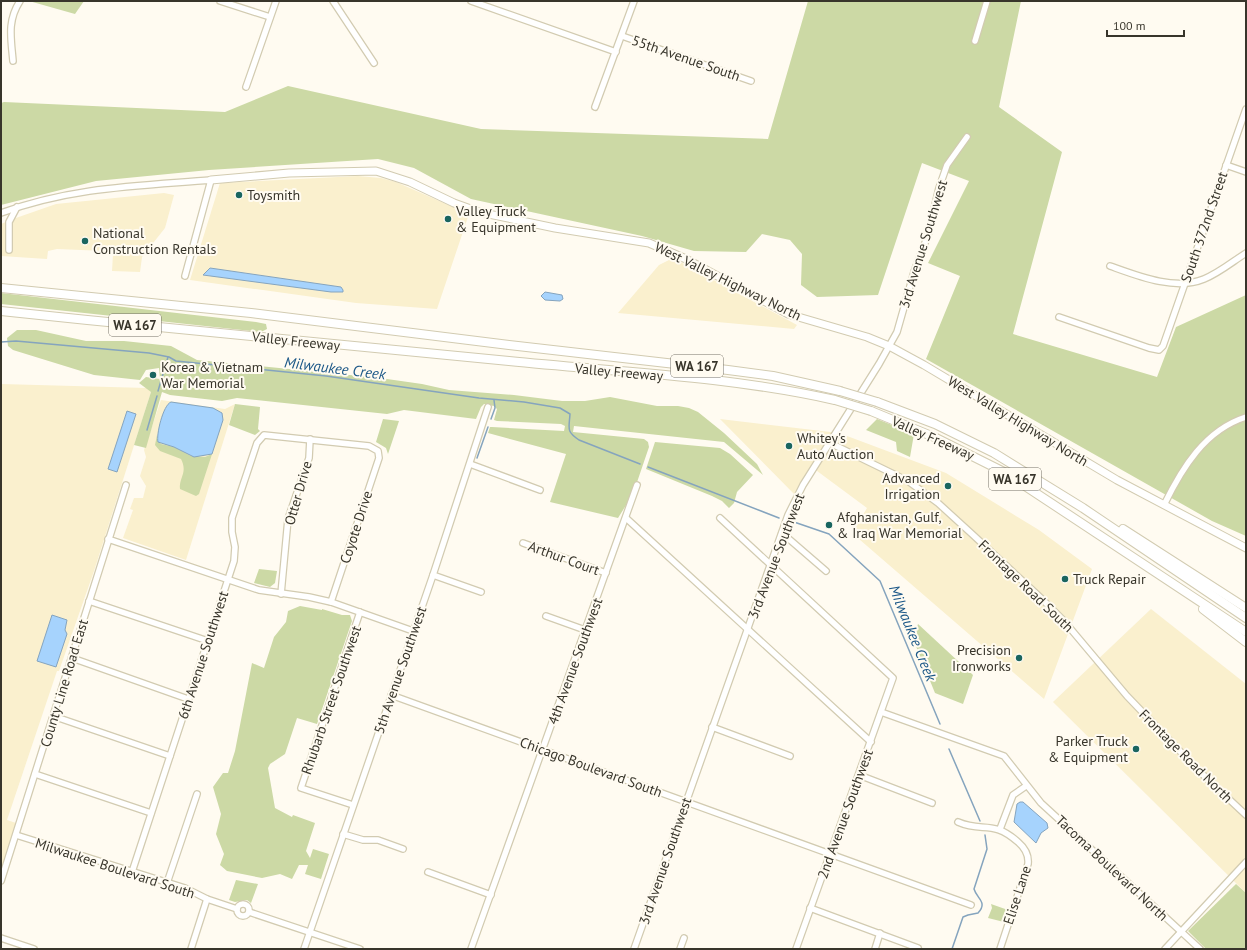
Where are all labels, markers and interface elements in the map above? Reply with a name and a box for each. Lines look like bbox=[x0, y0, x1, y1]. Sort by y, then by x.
scale bar bbox=[1107, 12, 1184, 38]
text: 100 m bbox=[1113, 18, 1146, 33]
street label: 55th Avenue South bbox=[630, 31, 742, 85]
street label: South 372nd Street bbox=[1177, 169, 1232, 285]
street label: 3rd Avenue Southwest bbox=[895, 177, 951, 310]
place label: Toysmith bbox=[247, 186, 300, 204]
marker: Toysmith bbox=[234, 190, 244, 200]
place label: Valley Truck & Equipment bbox=[455, 202, 536, 236]
marker: Valley Truck & Equipment bbox=[443, 214, 453, 224]
place label: National Construction Rentals bbox=[93, 224, 217, 258]
marker: National Construction Rentals bbox=[80, 236, 90, 246]
street label: West Valley Highway North bbox=[652, 238, 804, 324]
road number: WA 167 bbox=[109, 314, 161, 336]
street label: Valley Freeway bbox=[250, 327, 341, 355]
water label: Milwaukee Creek bbox=[283, 352, 388, 384]
road number: WA 167 bbox=[671, 355, 723, 377]
place label: Korea & Vietnam War Memorial bbox=[161, 358, 263, 392]
street label: Valley Freeway bbox=[573, 359, 664, 385]
marker: Korea & Vietnam War Memorial bbox=[148, 370, 158, 380]
street label: West Valley Highway North bbox=[944, 372, 1092, 470]
street label: Valley Freeway bbox=[888, 411, 978, 464]
place label: Whitey's Auto Auction bbox=[797, 429, 874, 463]
marker: Whitey's Auto Auction bbox=[784, 441, 794, 451]
street label: Otter Drive bbox=[280, 459, 316, 527]
road number: WA 167 bbox=[989, 468, 1041, 490]
place label: Advanced Irrigation bbox=[882, 469, 940, 503]
marker: Advanced Irrigation bbox=[943, 481, 953, 491]
street label: Coyote Drive bbox=[336, 488, 376, 566]
street label: 3rd Avenue Southwest bbox=[744, 490, 808, 622]
place label: Afghanistan, Gulf, & Iraq War Memorial bbox=[837, 508, 962, 542]
marker: Afghanistan, Gulf, & Iraq War Memorial bbox=[824, 520, 834, 530]
street label: Frontage Road South bbox=[975, 536, 1077, 636]
street label: Arthur Court bbox=[526, 537, 602, 579]
place label: Truck Repair bbox=[1073, 570, 1146, 588]
marker: Truck Repair bbox=[1060, 574, 1070, 584]
water label: Milwaukee Creek bbox=[885, 582, 941, 685]
street label: 6th Avenue Southwest bbox=[174, 588, 232, 721]
street label: 4th Avenue Southwest bbox=[544, 595, 606, 727]
street label: 5th Avenue Southwest bbox=[370, 604, 430, 736]
street label: County Line Road East bbox=[36, 617, 92, 749]
street label: Rhubarb Street Southwest bbox=[297, 623, 365, 777]
place label: Precision Ironworks bbox=[952, 641, 1011, 675]
marker: Precision Ironworks bbox=[1014, 653, 1024, 663]
street label: Frontage Road North bbox=[1135, 705, 1237, 807]
place label: Parker Truck & Equipment bbox=[1048, 732, 1128, 766]
street label: Chicago Boulevard South bbox=[517, 733, 665, 801]
marker: Parker Truck & Equipment bbox=[1131, 744, 1141, 754]
street label: 2nd Avenue Southwest bbox=[813, 747, 877, 881]
street label: 3rd Avenue Southwest bbox=[635, 795, 695, 927]
street label: Tacoma Boulevard North bbox=[1052, 811, 1172, 925]
street label: Milwaukee Boulevard South bbox=[33, 834, 197, 902]
street label: Elise Lane bbox=[999, 863, 1035, 927]

